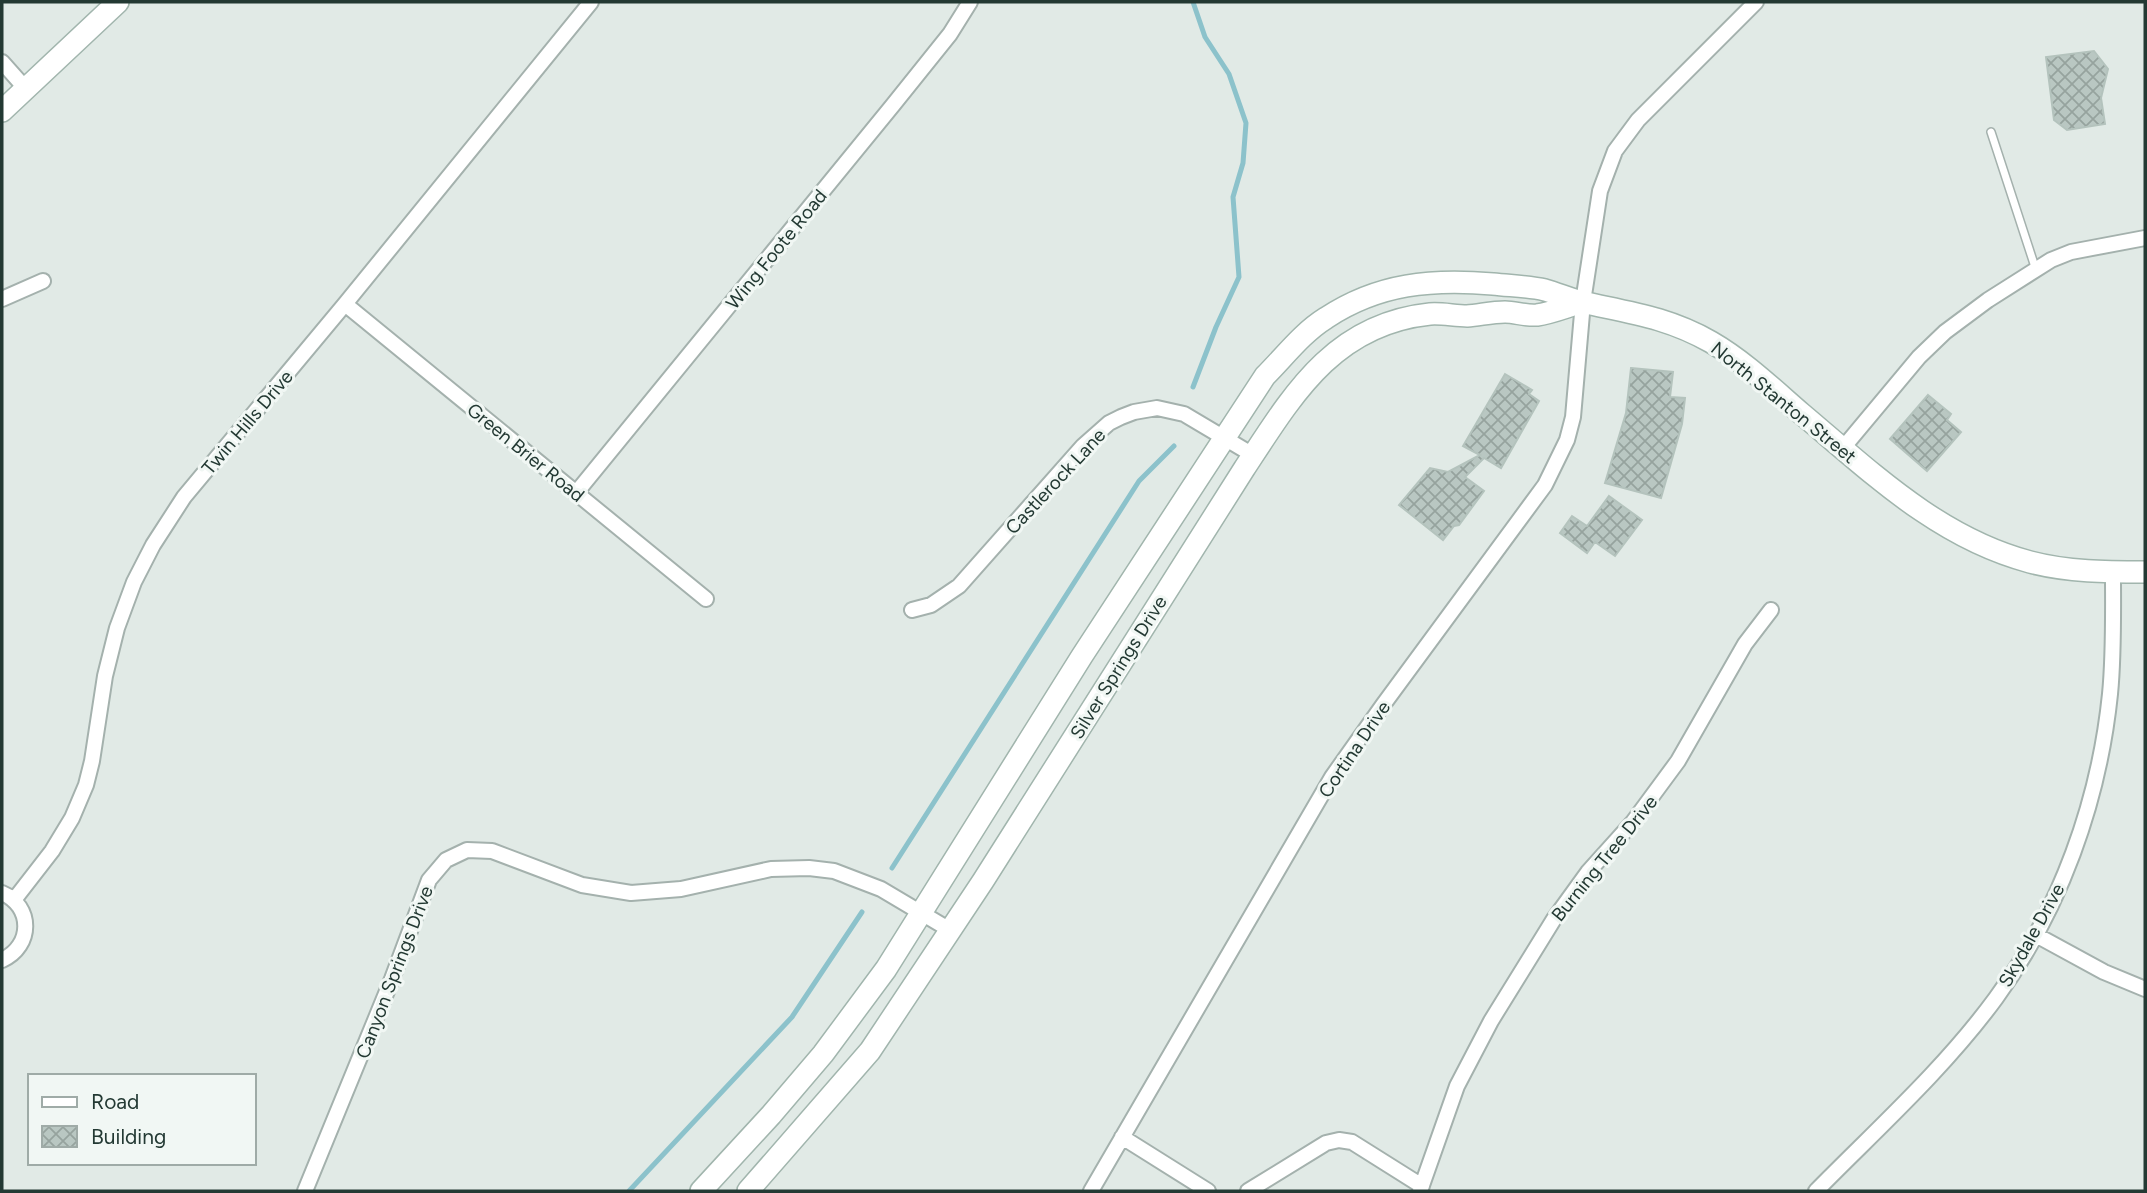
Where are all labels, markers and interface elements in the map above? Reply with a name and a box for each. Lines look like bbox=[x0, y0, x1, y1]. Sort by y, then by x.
street label: Wing Foote Road bbox=[721, 185, 832, 314]
street label: North Stanton Street bbox=[1706, 337, 1861, 468]
street label: Twin Hills Drive bbox=[197, 365, 298, 479]
street label: Green Brier Road bbox=[462, 398, 589, 507]
street label: Castlerock Lane bbox=[1001, 424, 1110, 539]
street label: Silver Springs Drive bbox=[1065, 591, 1172, 743]
street label: Cortina Drive bbox=[1314, 697, 1395, 802]
street label: Burning Tree Drive bbox=[1547, 791, 1662, 926]
street label: Skydale Drive bbox=[1994, 880, 2069, 991]
street label: Canyon Springs Drive bbox=[351, 883, 438, 1062]
legend bbox=[28, 1074, 256, 1165]
text: Road bbox=[91, 1089, 139, 1114]
text: Building bbox=[91, 1124, 166, 1149]

